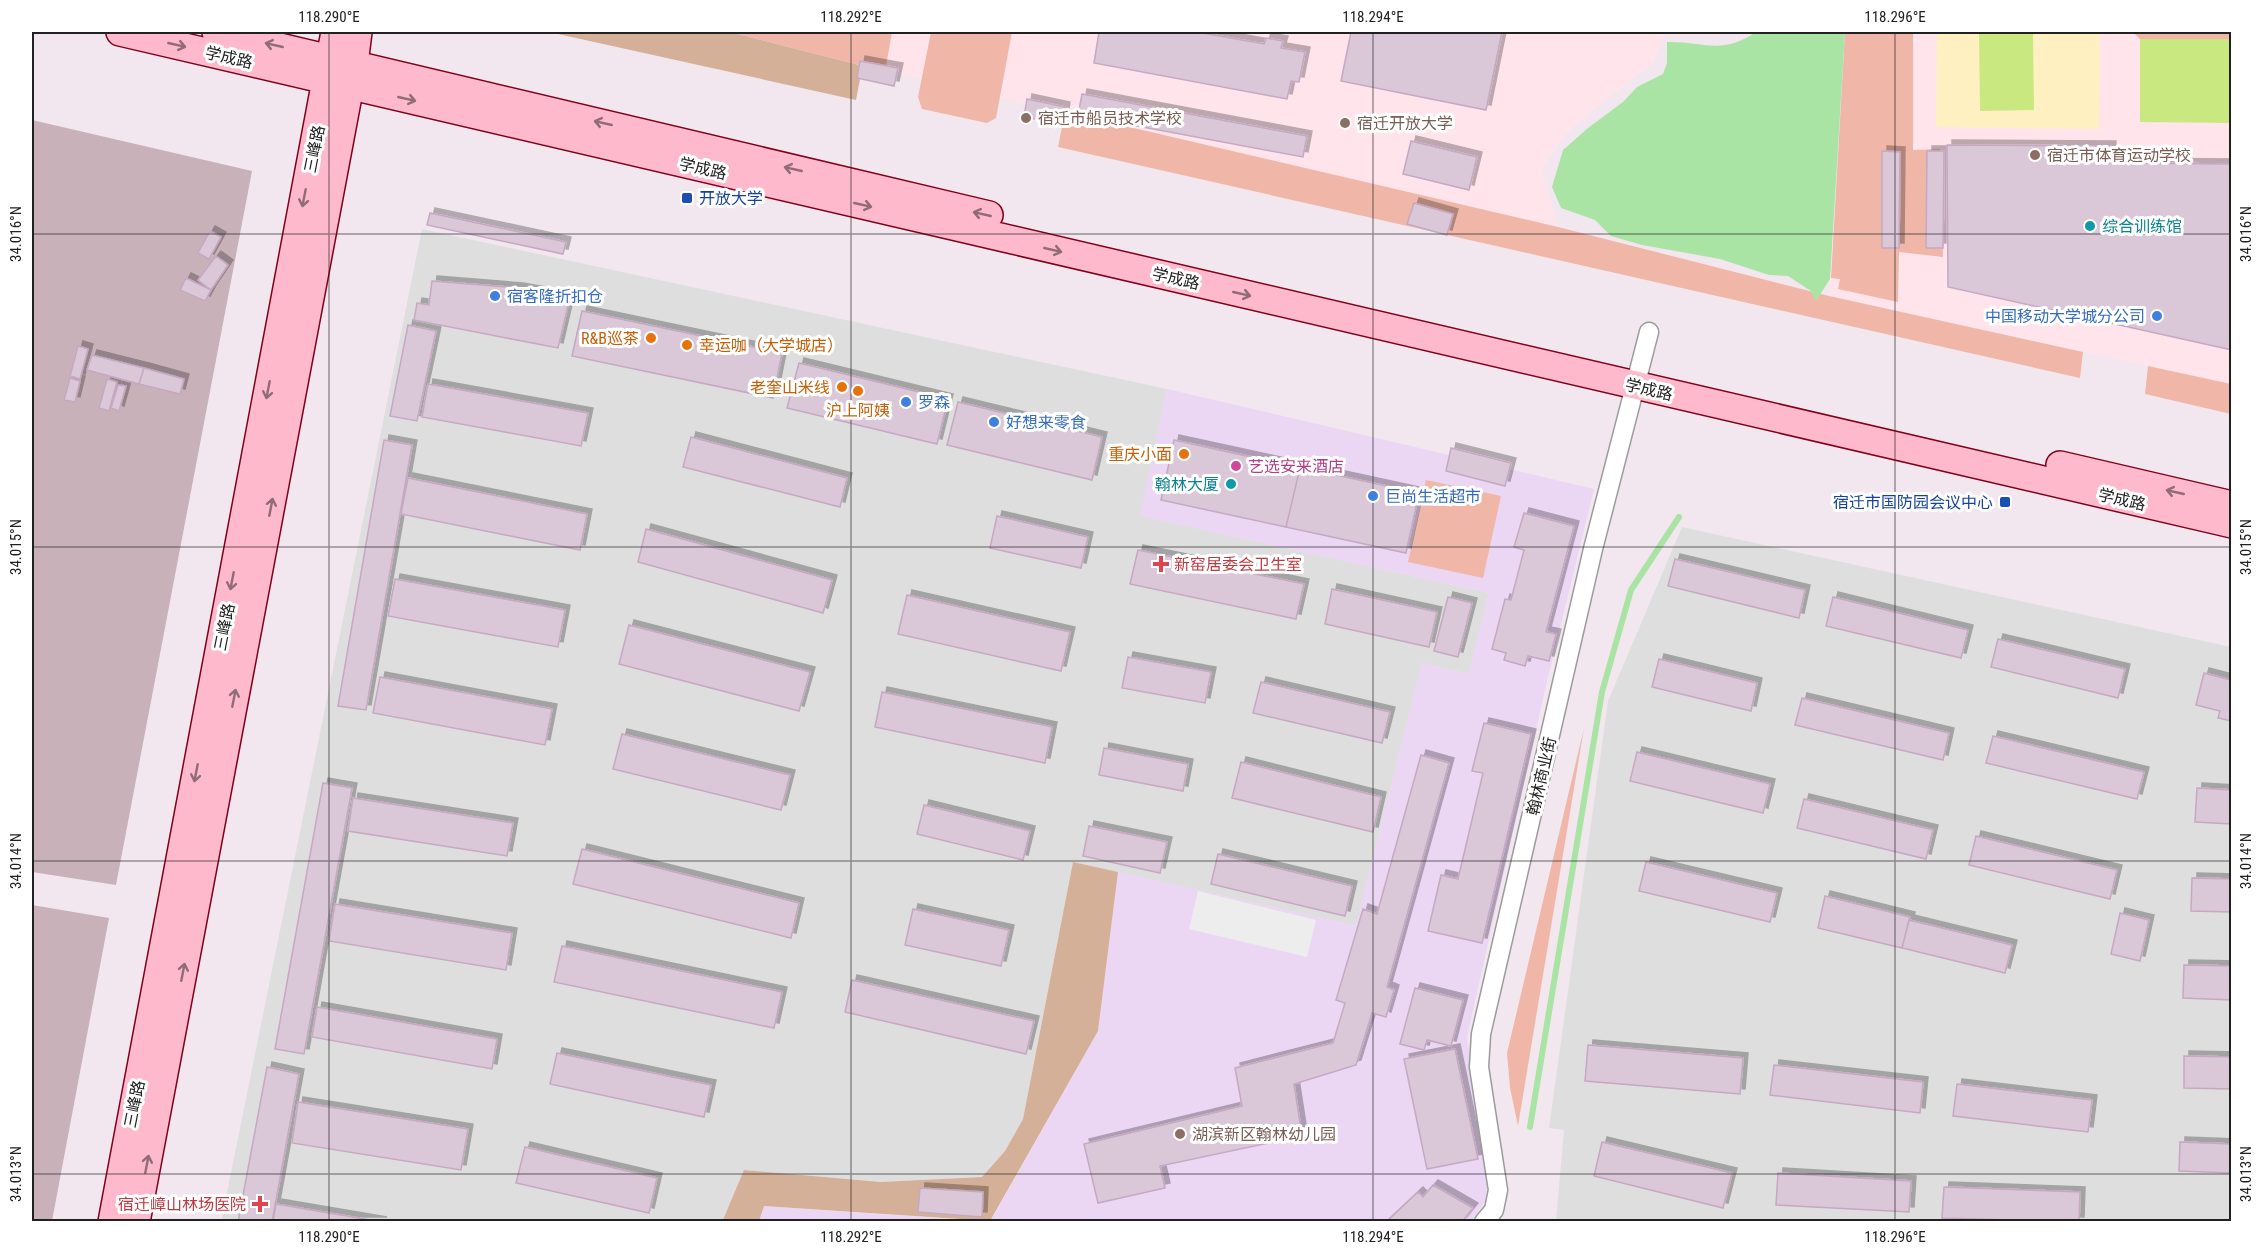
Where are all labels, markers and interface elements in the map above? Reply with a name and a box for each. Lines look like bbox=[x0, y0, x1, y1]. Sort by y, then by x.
text: 118.290°E bbox=[298, 8, 360, 26]
text: 118.292°E bbox=[820, 8, 882, 26]
text: 118.294°E bbox=[1342, 8, 1404, 26]
text: 118.296°E bbox=[1864, 8, 1926, 26]
one-way arrow bbox=[167, 39, 186, 51]
one-way arrow bbox=[265, 39, 284, 50]
street label: 学成路 bbox=[203, 43, 254, 72]
one-way arrow bbox=[397, 93, 416, 105]
place label: 宿迁市船员技术学校 bbox=[1038, 109, 1182, 128]
marker: 宿迁市船员技术学校 bbox=[1019, 111, 1033, 125]
place label: 宿迁开放大学 bbox=[1357, 114, 1453, 133]
marker: 宿迁开放大学 bbox=[1338, 116, 1352, 130]
one-way arrow bbox=[594, 117, 613, 129]
street label: 三峰路 bbox=[301, 124, 328, 174]
place label: 宿迁市体育运动学校 bbox=[2047, 146, 2191, 165]
marker: 宿迁市体育运动学校 bbox=[2028, 148, 2042, 162]
street label: 学成路 bbox=[677, 154, 728, 183]
one-way arrow bbox=[784, 162, 803, 174]
one-way arrow bbox=[298, 188, 309, 208]
place label: 开放大学 bbox=[699, 189, 763, 208]
marker: 开放大学 bbox=[680, 191, 694, 205]
one-way arrow bbox=[853, 200, 872, 212]
text: 34.016°N bbox=[7, 206, 25, 262]
text: 34.016°N bbox=[2237, 206, 2255, 262]
one-way arrow bbox=[973, 207, 992, 219]
place label: 综合训练馆 bbox=[2102, 217, 2182, 236]
marker: 综合训练馆 bbox=[2083, 219, 2097, 233]
one-way arrow bbox=[1043, 244, 1062, 256]
street label: 学成路 bbox=[1150, 264, 1201, 293]
place label: 宿客隆折扣仓 bbox=[507, 287, 603, 306]
one-way arrow bbox=[1233, 288, 1252, 300]
marker: 宿客隆折扣仓 bbox=[488, 289, 502, 303]
place label: 中国移动大学城分公司 bbox=[1985, 307, 2145, 326]
marker: 中国移动大学城分公司 bbox=[2150, 309, 2164, 323]
place label: R&B巡茶 bbox=[581, 329, 639, 348]
marker: R&B巡茶 bbox=[644, 331, 658, 345]
place label: 幸运咖（大学城店） bbox=[699, 336, 843, 355]
marker: 幸运咖（大学城店） bbox=[680, 338, 694, 352]
street label: 学成路 bbox=[1623, 375, 1674, 404]
place label: 老奎山米线 bbox=[750, 378, 830, 397]
one-way arrow bbox=[262, 380, 273, 399]
marker: 老奎山米线 bbox=[835, 380, 849, 394]
marker: 沪上阿姨 bbox=[851, 384, 865, 398]
place label: 罗森 bbox=[918, 393, 950, 412]
marker: 罗森 bbox=[899, 395, 913, 409]
place label: 沪上阿姨 bbox=[826, 401, 890, 420]
place label: 好想来零食 bbox=[1006, 413, 1086, 432]
marker: 好想来零食 bbox=[987, 415, 1001, 429]
place label: 重庆小面 bbox=[1108, 445, 1172, 464]
marker: 重庆小面 bbox=[1177, 447, 1191, 461]
place label: 艺选安来酒店 bbox=[1248, 457, 1344, 476]
marker: 艺选安来酒店 bbox=[1229, 459, 1243, 473]
place label: 翰林大厦 bbox=[1155, 475, 1219, 494]
marker: 翰林大厦 bbox=[1224, 477, 1238, 491]
street label: 学成路 bbox=[2096, 485, 2147, 514]
one-way arrow bbox=[2165, 485, 2184, 497]
place label: 巨尚生活超市 bbox=[1385, 487, 1481, 506]
marker: 巨尚生活超市 bbox=[1366, 489, 1380, 503]
place label: 宿迁市国防园会议中心 bbox=[1833, 493, 1993, 512]
marker: 宿迁市国防园会议中心 bbox=[1998, 495, 2012, 509]
one-way arrow bbox=[266, 497, 277, 517]
text: 34.015°N bbox=[7, 519, 25, 575]
text: 34.015°N bbox=[2237, 519, 2255, 575]
marker: 新窑居委会卫生室 bbox=[1152, 555, 1170, 573]
place label: 新窑居委会卫生室 bbox=[1174, 555, 1302, 574]
one-way arrow bbox=[226, 571, 237, 591]
street label: 三峰路 bbox=[211, 602, 238, 652]
one-way arrow bbox=[229, 689, 240, 708]
street label: 翰林商业街 bbox=[1523, 735, 1560, 817]
one-way arrow bbox=[190, 763, 201, 782]
text: 34.014°N bbox=[7, 833, 25, 889]
text: 34.014°N bbox=[2237, 833, 2255, 889]
one-way arrow bbox=[178, 963, 189, 983]
street label: 三峰路 bbox=[121, 1079, 148, 1129]
place label: 湖滨新区翰林幼儿园 bbox=[1192, 1125, 1336, 1144]
marker: 湖滨新区翰林幼儿园 bbox=[1173, 1127, 1187, 1141]
text: 34.013°N bbox=[7, 1146, 25, 1202]
text: 34.013°N bbox=[2237, 1146, 2255, 1202]
one-way arrow bbox=[142, 1155, 153, 1174]
place label: 宿迁嶂山林场医院 bbox=[118, 1195, 246, 1214]
marker: 宿迁嶂山林场医院 bbox=[251, 1195, 269, 1213]
text: 118.290°E bbox=[298, 1228, 360, 1246]
text: 118.292°E bbox=[820, 1228, 882, 1246]
text: 118.294°E bbox=[1342, 1228, 1404, 1246]
text: 118.296°E bbox=[1864, 1228, 1926, 1246]

